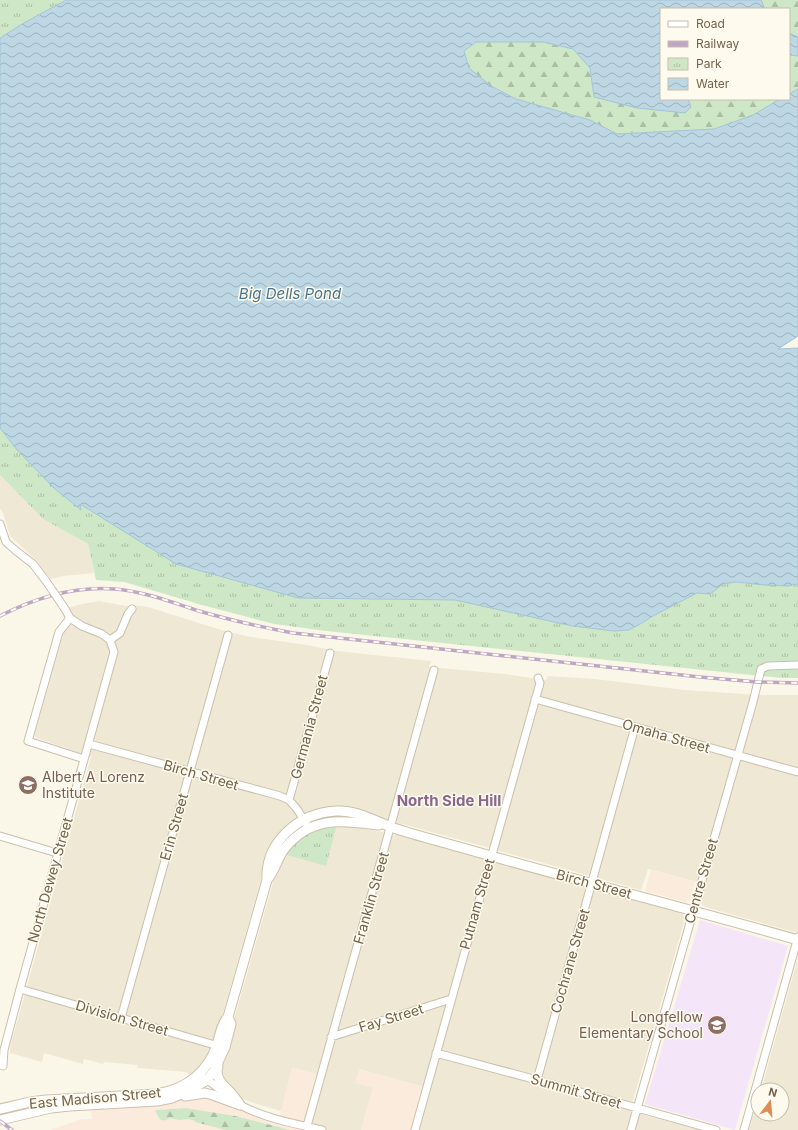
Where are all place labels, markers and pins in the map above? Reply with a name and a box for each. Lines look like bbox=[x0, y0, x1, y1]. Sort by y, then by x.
place label: Albert A Lorenz Institute bbox=[42, 768, 145, 801]
school or university icon: Albert A Lorenz Institute bbox=[17, 774, 39, 796]
place label: Longfellow Elementary School bbox=[579, 1008, 703, 1041]
school or university icon: Longfellow Elementary School bbox=[706, 1014, 728, 1036]

